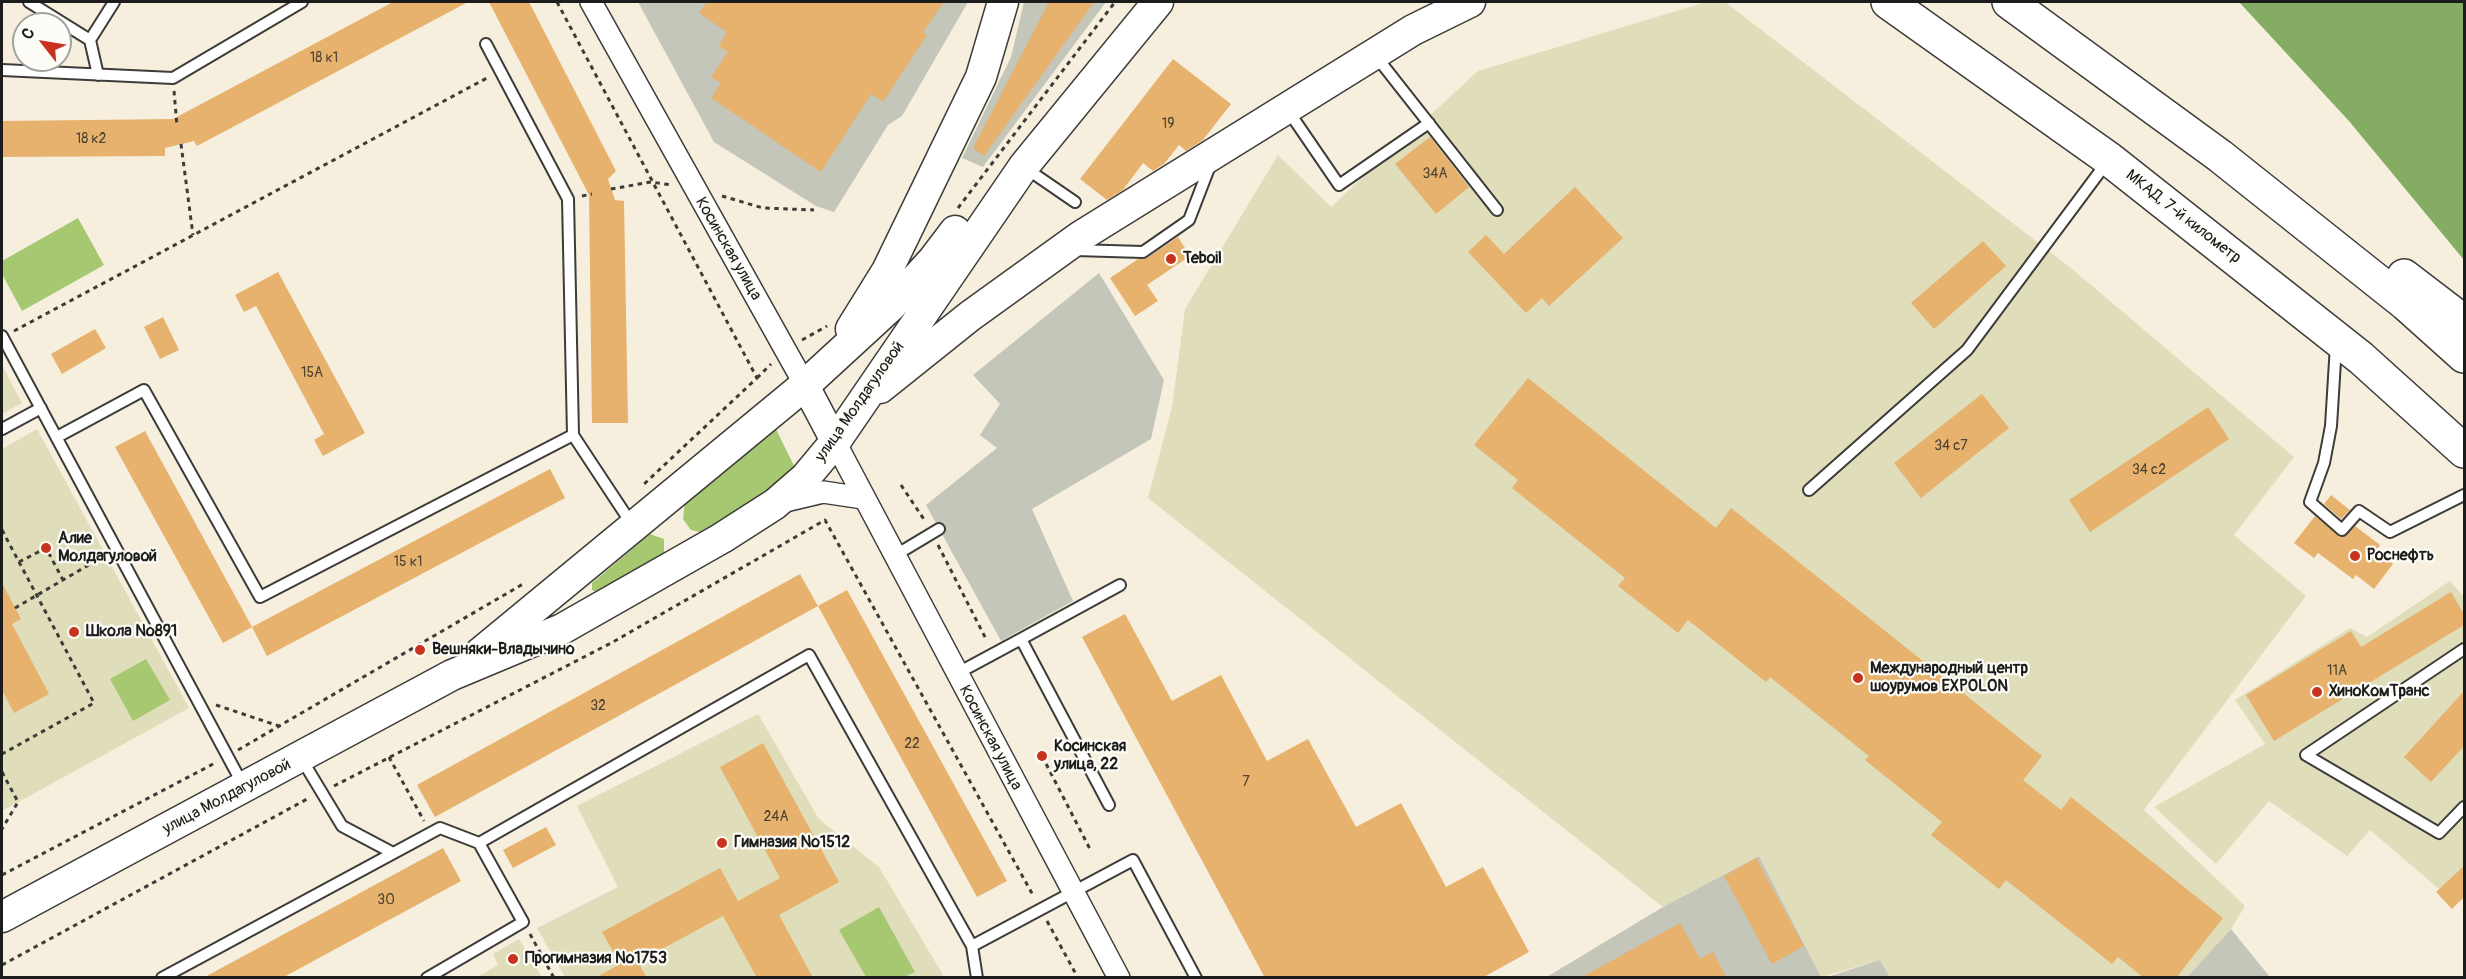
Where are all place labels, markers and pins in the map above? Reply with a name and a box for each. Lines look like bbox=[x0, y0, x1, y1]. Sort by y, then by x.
place label: Teboil bbox=[1183, 249, 1222, 269]
marker: Teboil bbox=[1164, 252, 1178, 266]
place label: Алие Молдагуловой bbox=[58, 529, 157, 567]
marker: Алие Молдагуловой bbox=[39, 541, 53, 555]
place label: Роснефть bbox=[2367, 546, 2434, 566]
marker: Роснефть bbox=[2348, 549, 2362, 563]
place label: Школа №891 bbox=[86, 622, 177, 642]
marker: Школа №891 bbox=[67, 625, 81, 639]
place label: Вешняки-Владычино bbox=[432, 640, 575, 660]
marker: Вешняки-Владычино bbox=[413, 643, 427, 657]
place label: Международный центр шоурумов EXPOLON bbox=[1870, 659, 2028, 697]
marker: Международный центр шоурумов EXPOLON bbox=[1851, 671, 1865, 685]
place label: ХиноКомТранс bbox=[2329, 682, 2430, 702]
marker: ХиноКомТранс bbox=[2310, 685, 2324, 699]
place label: Косинская улица, 22 bbox=[1054, 737, 1126, 775]
marker: Косинская улица, 22 bbox=[1035, 749, 1049, 763]
place label: Гимназия №1512 bbox=[734, 833, 850, 853]
marker: Гимназия №1512 bbox=[715, 836, 729, 850]
place label: Прогимназия №1753 bbox=[525, 949, 667, 969]
marker: Прогимназия №1753 bbox=[506, 952, 520, 966]

